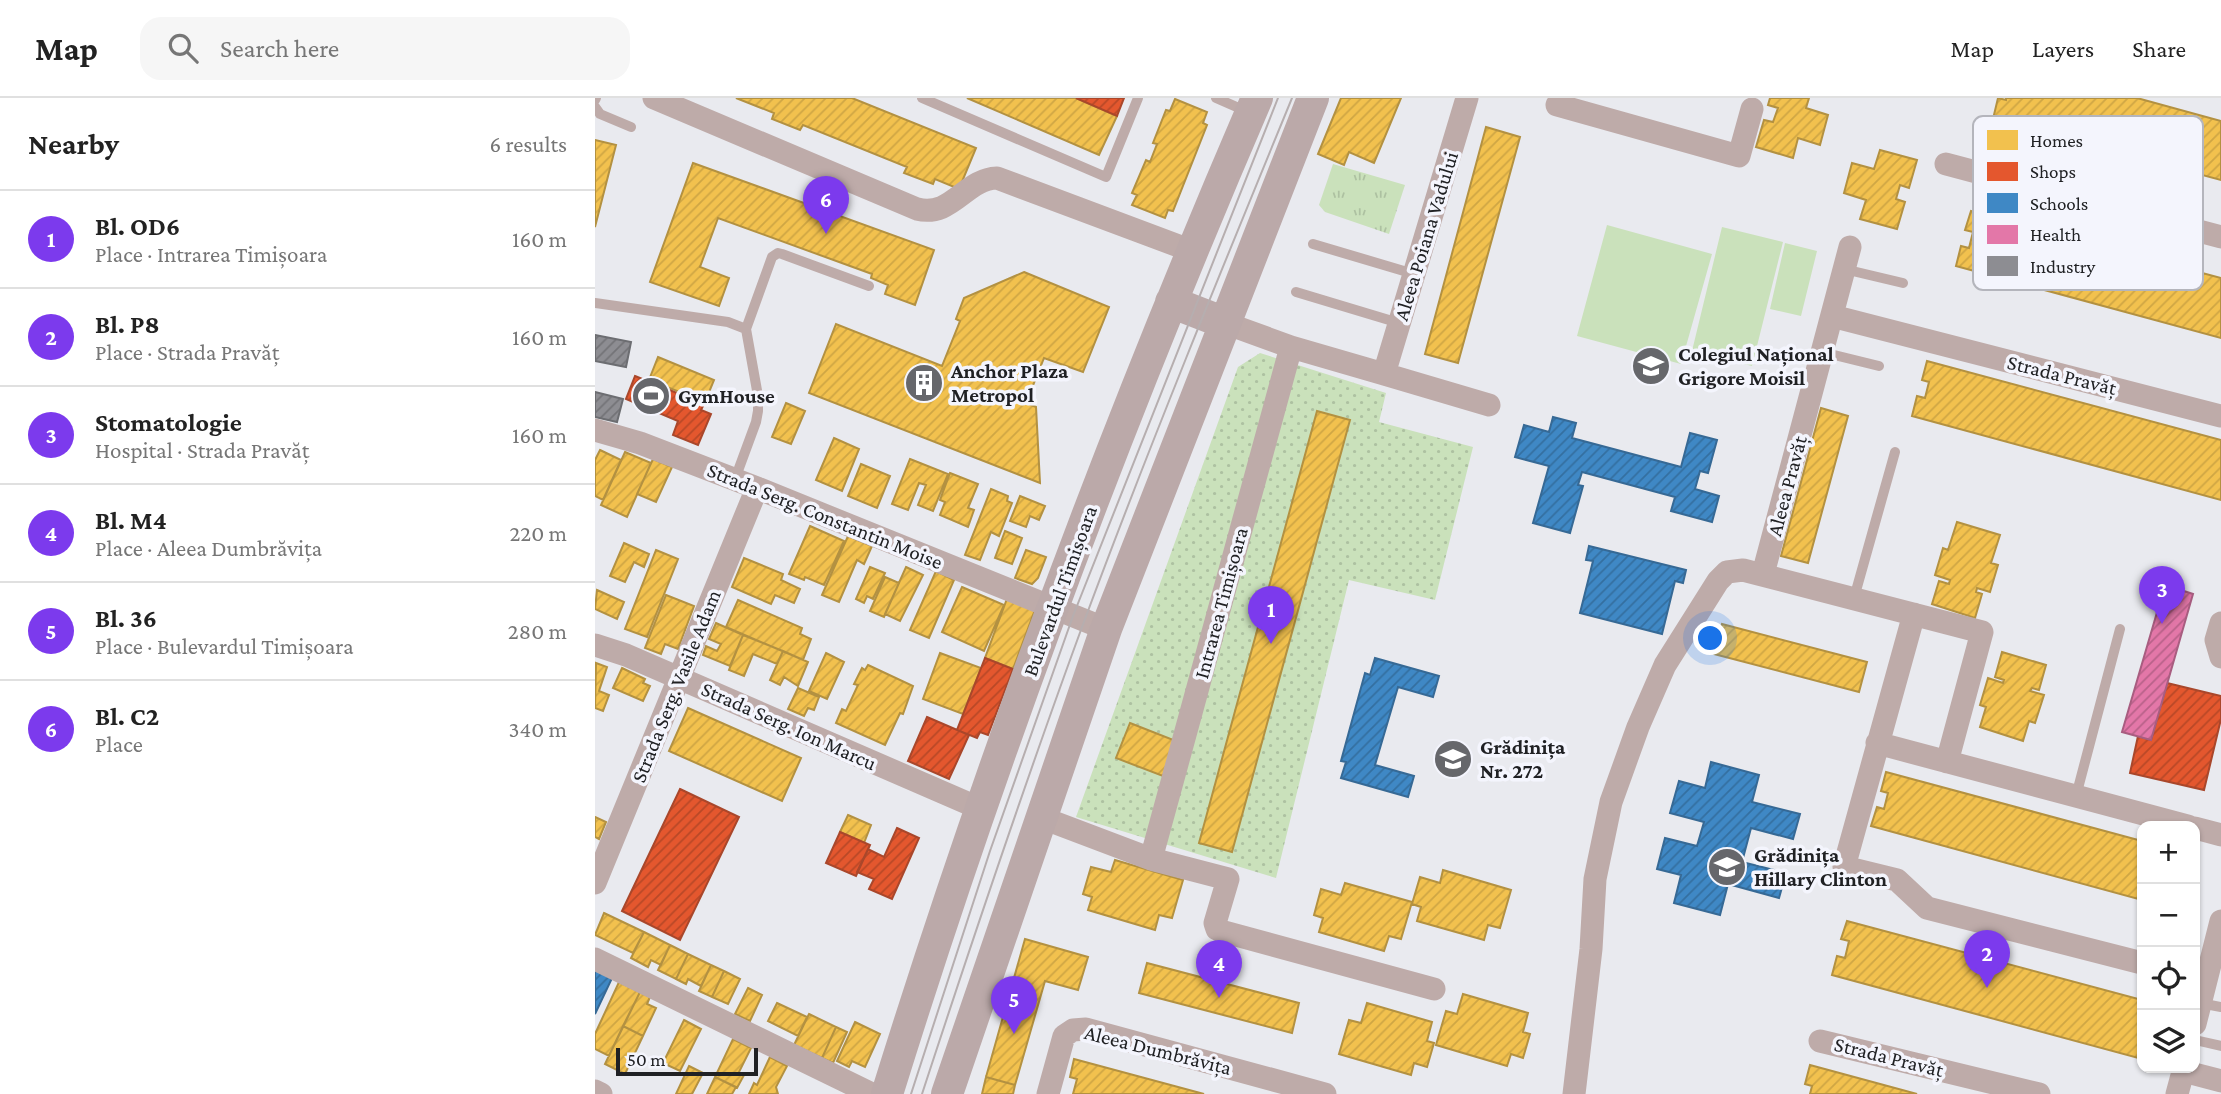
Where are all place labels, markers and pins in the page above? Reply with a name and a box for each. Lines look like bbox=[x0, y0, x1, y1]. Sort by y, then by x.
pin: 6 bbox=[803, 176, 849, 234]
place label: Colegiul Național Grigore Moisil bbox=[1678, 342, 1834, 390]
school or university icon: Colegiul Național Grigore Moisil bbox=[1630, 345, 1672, 387]
place label: Anchor Plaza Metropol bbox=[950, 359, 1069, 407]
building icon: Anchor Plaza Metropol bbox=[903, 362, 945, 404]
sports icon: GymHouse bbox=[630, 375, 672, 417]
place label: GymHouse bbox=[678, 384, 775, 408]
pin: 3 bbox=[2139, 566, 2185, 624]
pin: 1 bbox=[1248, 586, 1294, 644]
place label: Grădinița Nr. 272 bbox=[1480, 735, 1566, 783]
school or university icon: Grădinița Nr. 272 bbox=[1432, 738, 1474, 780]
place label: Grădinița Hillary Clinton bbox=[1754, 843, 1887, 891]
school or university icon: Grădinița Hillary Clinton bbox=[1706, 846, 1748, 888]
pin: 2 bbox=[1964, 930, 2010, 988]
pin: 4 bbox=[1196, 940, 1242, 998]
pin: 5 bbox=[991, 976, 1037, 1034]

